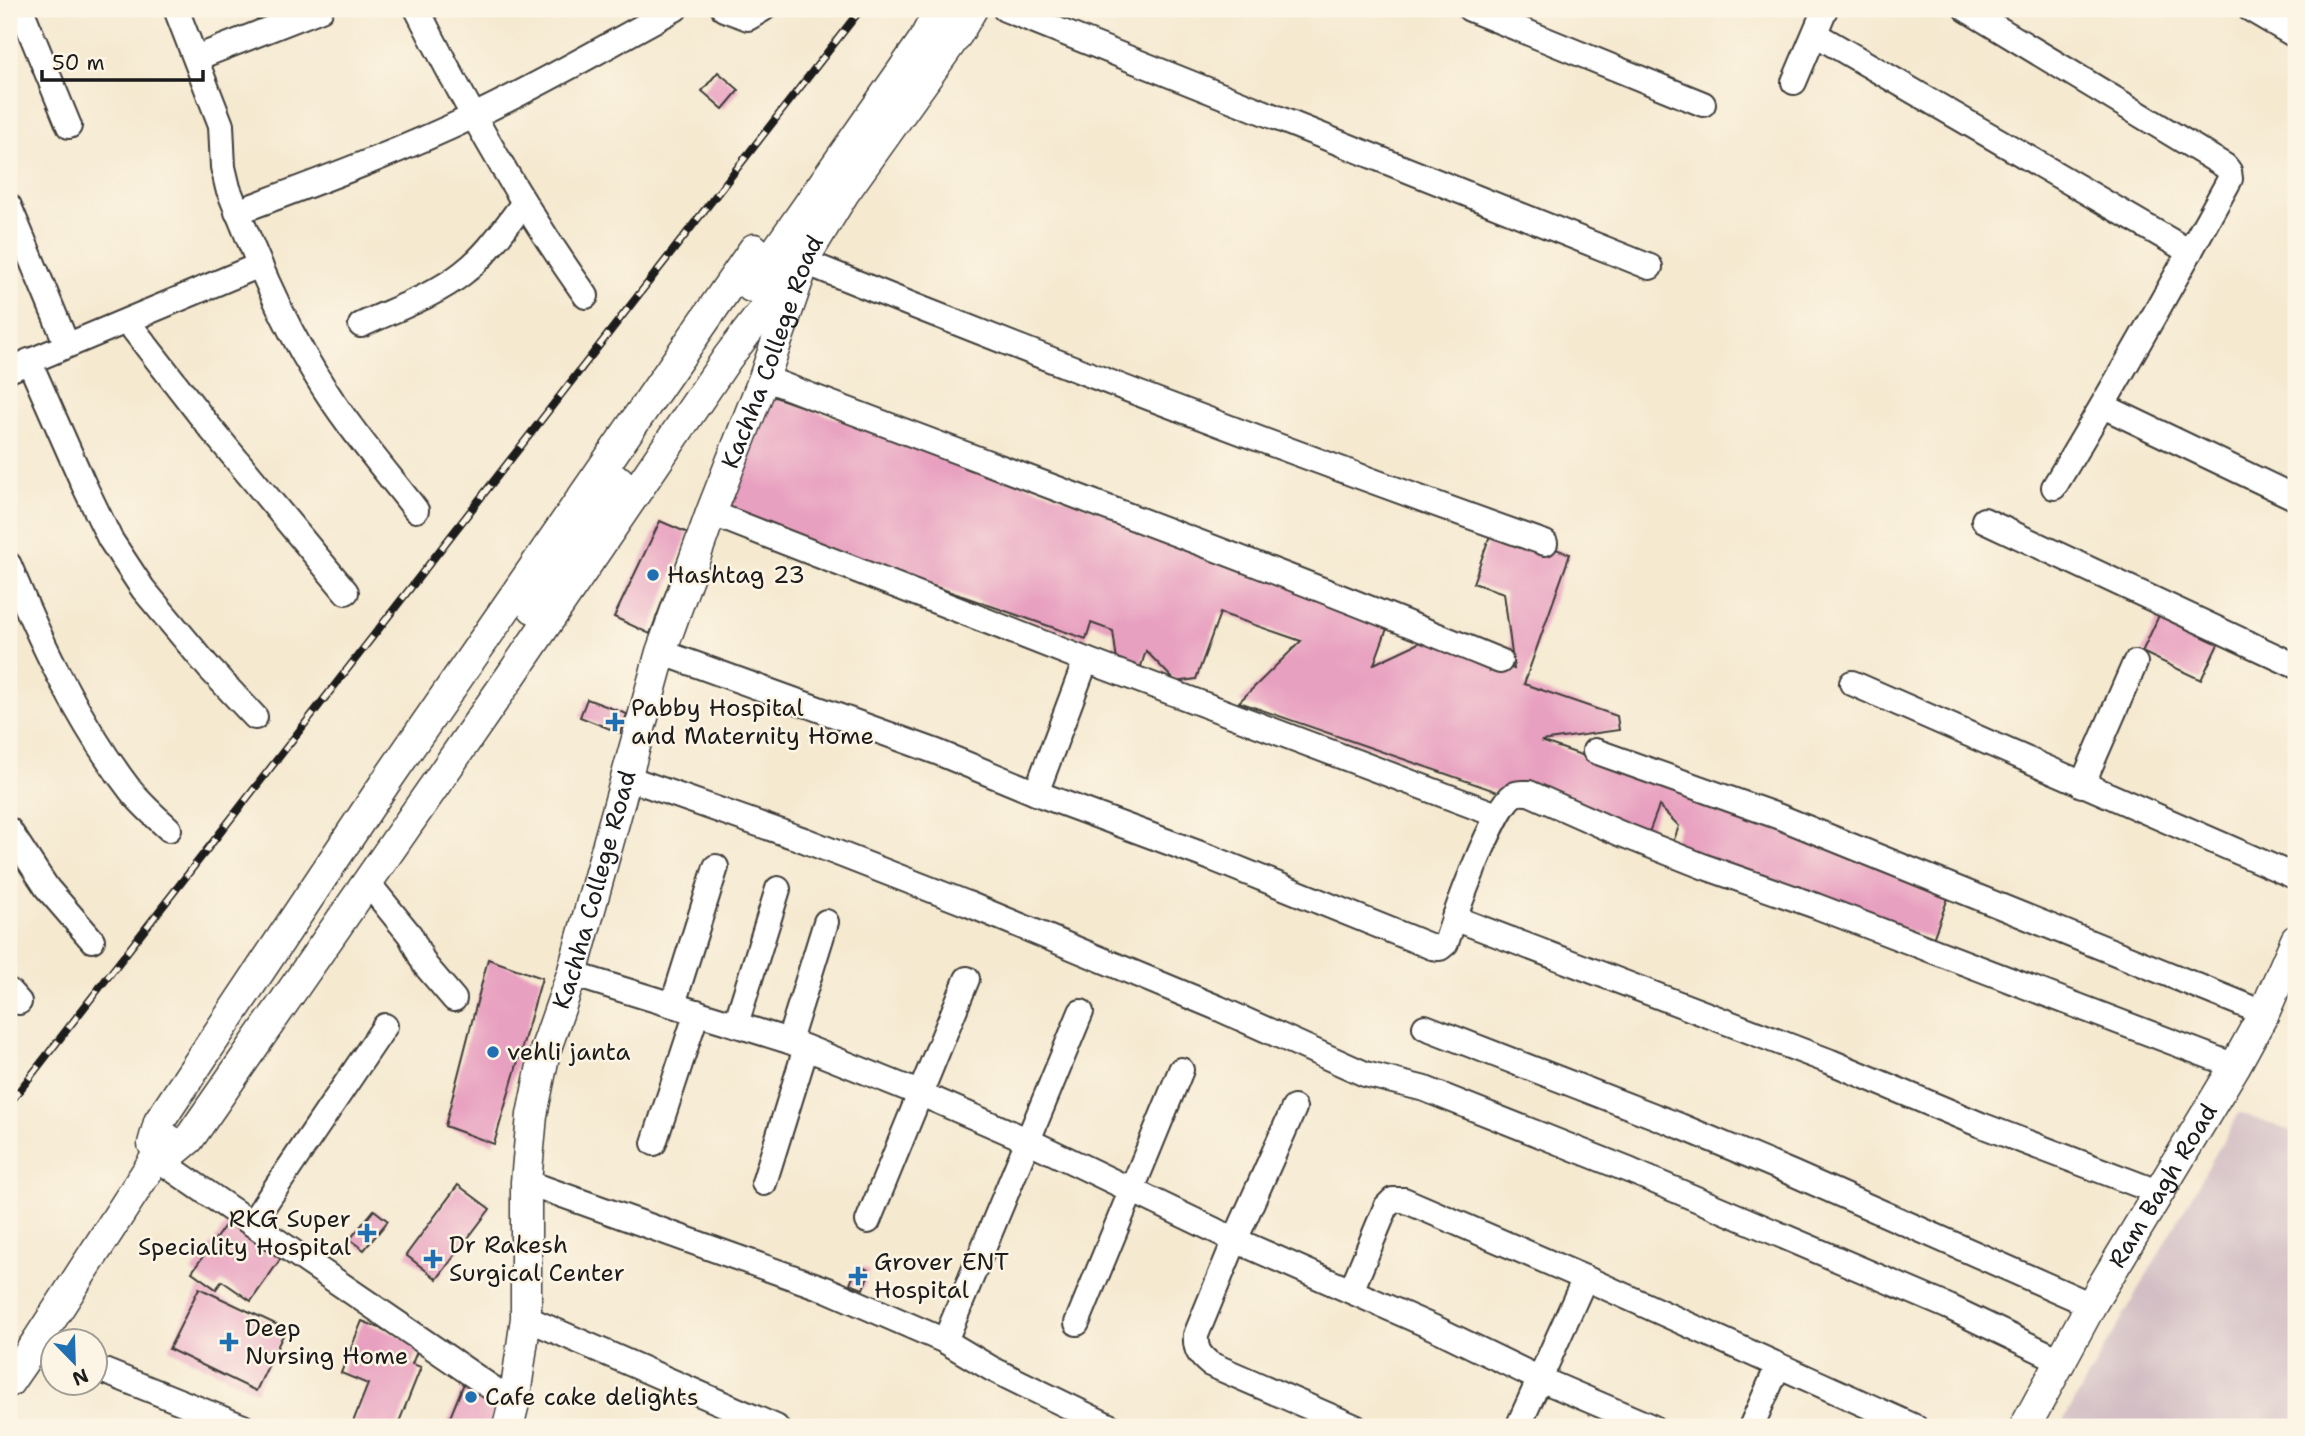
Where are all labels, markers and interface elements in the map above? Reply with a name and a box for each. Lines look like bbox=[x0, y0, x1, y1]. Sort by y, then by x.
scale bar bbox=[42, 38, 203, 82]
text: 50 m bbox=[52, 49, 105, 77]
street label: Kachha College Road bbox=[714, 229, 831, 473]
place label: Hashtag 23 bbox=[667, 559, 805, 591]
marker: Hashtag 23 bbox=[645, 567, 661, 583]
place label: Pabby Hospital and Maternity Home bbox=[631, 692, 874, 752]
marker: Pabby Hospital and Maternity Home bbox=[605, 712, 625, 732]
street label: Kachha College Road bbox=[545, 767, 644, 1013]
place label: vehli janta bbox=[507, 1036, 630, 1068]
marker: vehli janta bbox=[485, 1044, 501, 1060]
street label: Ram Bagh Road bbox=[2101, 1098, 2225, 1274]
place label: RKG Super Speciality Hospital bbox=[138, 1203, 352, 1263]
marker: RKG Super Speciality Hospital bbox=[357, 1223, 377, 1243]
place label: Dr Rakesh Surgical Center bbox=[449, 1229, 625, 1289]
place label: Grover ENT Hospital bbox=[874, 1246, 1009, 1306]
marker: Dr Rakesh Surgical Center bbox=[423, 1249, 443, 1269]
marker: Grover ENT Hospital bbox=[848, 1266, 868, 1286]
place label: Deep Nursing Home bbox=[245, 1312, 408, 1372]
north arrow bbox=[38, 1328, 108, 1398]
marker: Deep Nursing Home bbox=[219, 1332, 239, 1352]
text: N bbox=[69, 1363, 92, 1392]
place label: Cafe cake delights bbox=[485, 1381, 699, 1413]
marker: Cafe cake delights bbox=[463, 1389, 479, 1405]

